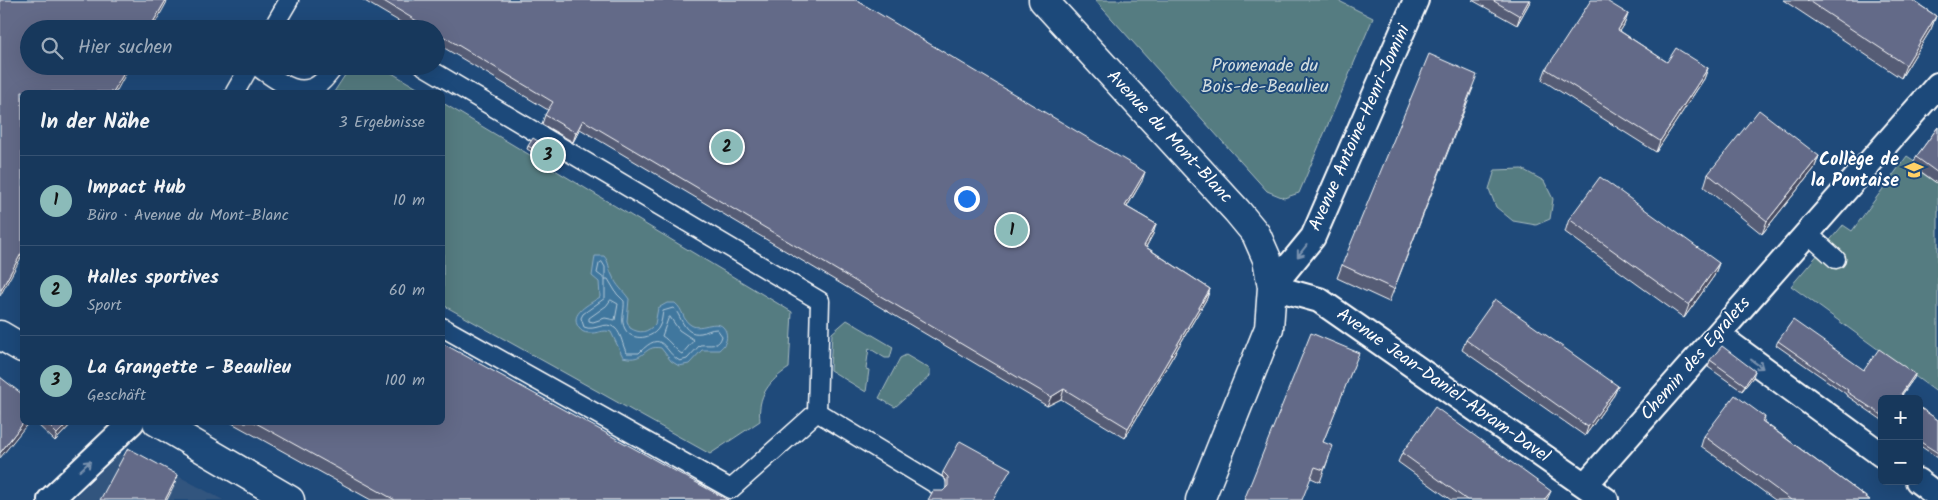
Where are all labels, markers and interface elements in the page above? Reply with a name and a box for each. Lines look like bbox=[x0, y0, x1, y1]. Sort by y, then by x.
street label: Avenue Antoine-Henri-Jomini bbox=[1301, 19, 1419, 236]
search box bbox=[20, 20, 445, 75]
text: Hier suchen bbox=[78, 33, 172, 63]
icon: search bbox=[38, 34, 66, 62]
park label: Promenade du Bois-de-Beaulieu bbox=[1201, 52, 1329, 102]
street label: Avenue du Mont-Blanc bbox=[1099, 63, 1239, 211]
text: In der Nähe bbox=[40, 106, 150, 139]
text: 3 Ergebnisse bbox=[338, 110, 425, 135]
pin: 2 bbox=[711, 128, 743, 166]
pin: 3 bbox=[532, 136, 564, 174]
place label: Collège de la Pontaise bbox=[1811, 146, 1899, 196]
school or university icon: Collège de la Pontaise bbox=[1903, 159, 1925, 181]
text: Impact Hub bbox=[87, 173, 186, 203]
your location bbox=[954, 186, 980, 212]
text: 1 bbox=[54, 188, 58, 213]
text: 10 m bbox=[393, 188, 425, 213]
text: Büro · Avenue du Mont-Blanc bbox=[87, 203, 289, 228]
pin: 1 bbox=[996, 211, 1028, 249]
one-way arrow bbox=[1296, 244, 1307, 257]
text: Halles sportives bbox=[87, 263, 219, 293]
text: 2 bbox=[51, 278, 61, 303]
text: 60 m bbox=[389, 278, 425, 303]
street label: Chemin des Egralets bbox=[1634, 290, 1759, 428]
text: Sport bbox=[87, 293, 122, 318]
street label: Avenue Jean-Daniel-Abram-Davel bbox=[1330, 301, 1556, 471]
text: La Grangette - Beaulieu bbox=[87, 353, 291, 383]
one-way arrow bbox=[1750, 358, 1763, 369]
text: 3 bbox=[52, 368, 60, 393]
text: 100 m bbox=[385, 368, 425, 393]
text: Geschäft bbox=[87, 383, 146, 408]
map controls bbox=[1878, 395, 1923, 485]
button: + bbox=[1878, 395, 1923, 440]
button: − bbox=[1878, 440, 1923, 485]
one-way arrow bbox=[79, 460, 92, 472]

